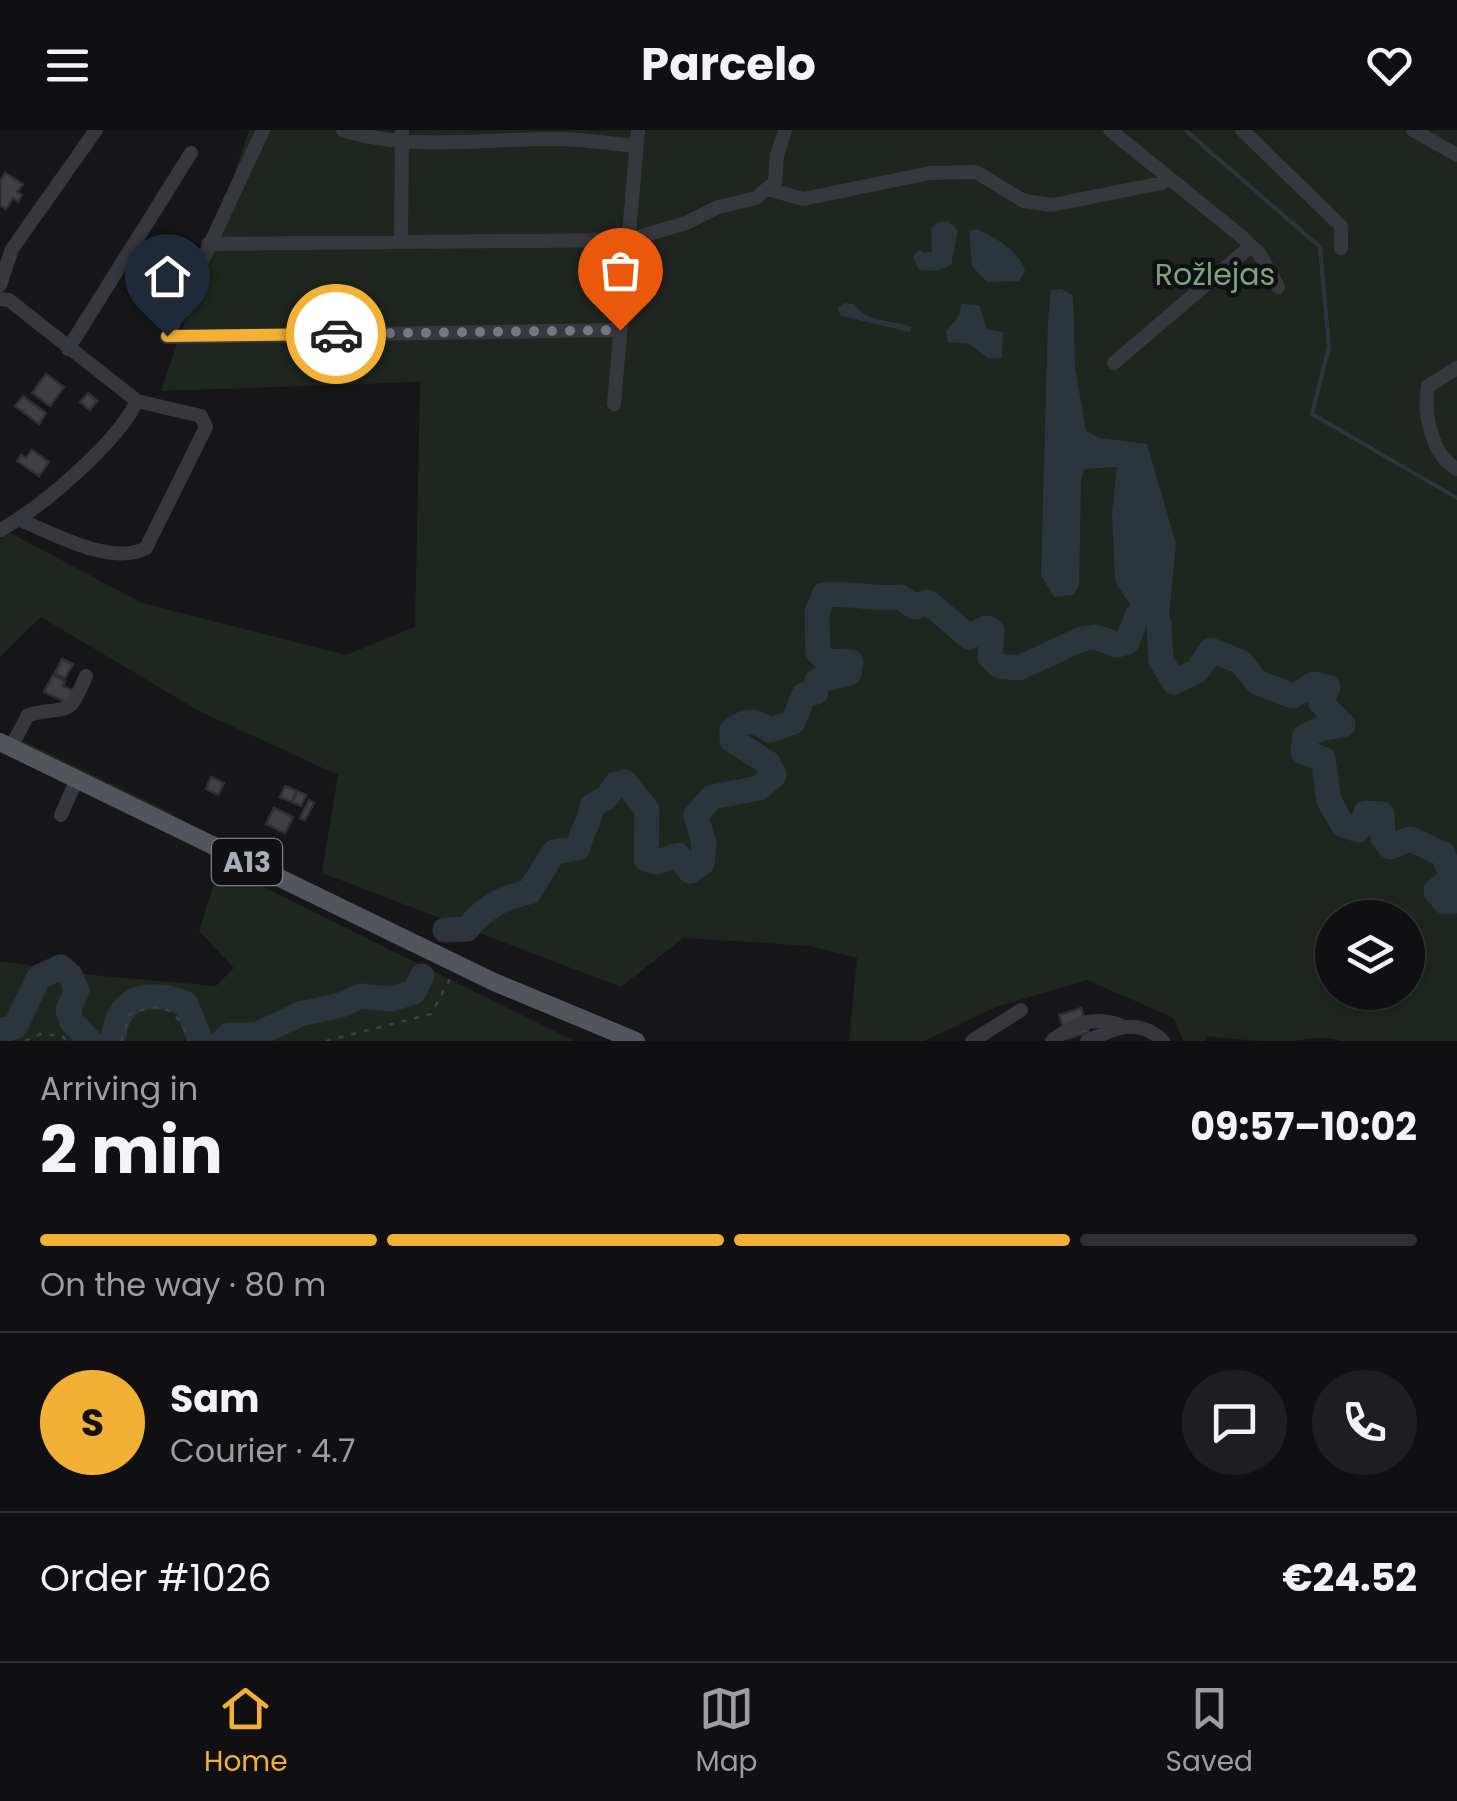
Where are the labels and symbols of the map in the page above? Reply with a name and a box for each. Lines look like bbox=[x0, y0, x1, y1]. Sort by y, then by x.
pin bbox=[578, 228, 663, 331]
pin bbox=[125, 234, 210, 337]
park label: Rožlejas bbox=[1155, 253, 1275, 296]
courier bbox=[286, 284, 386, 384]
road number: A13 bbox=[212, 839, 282, 885]

